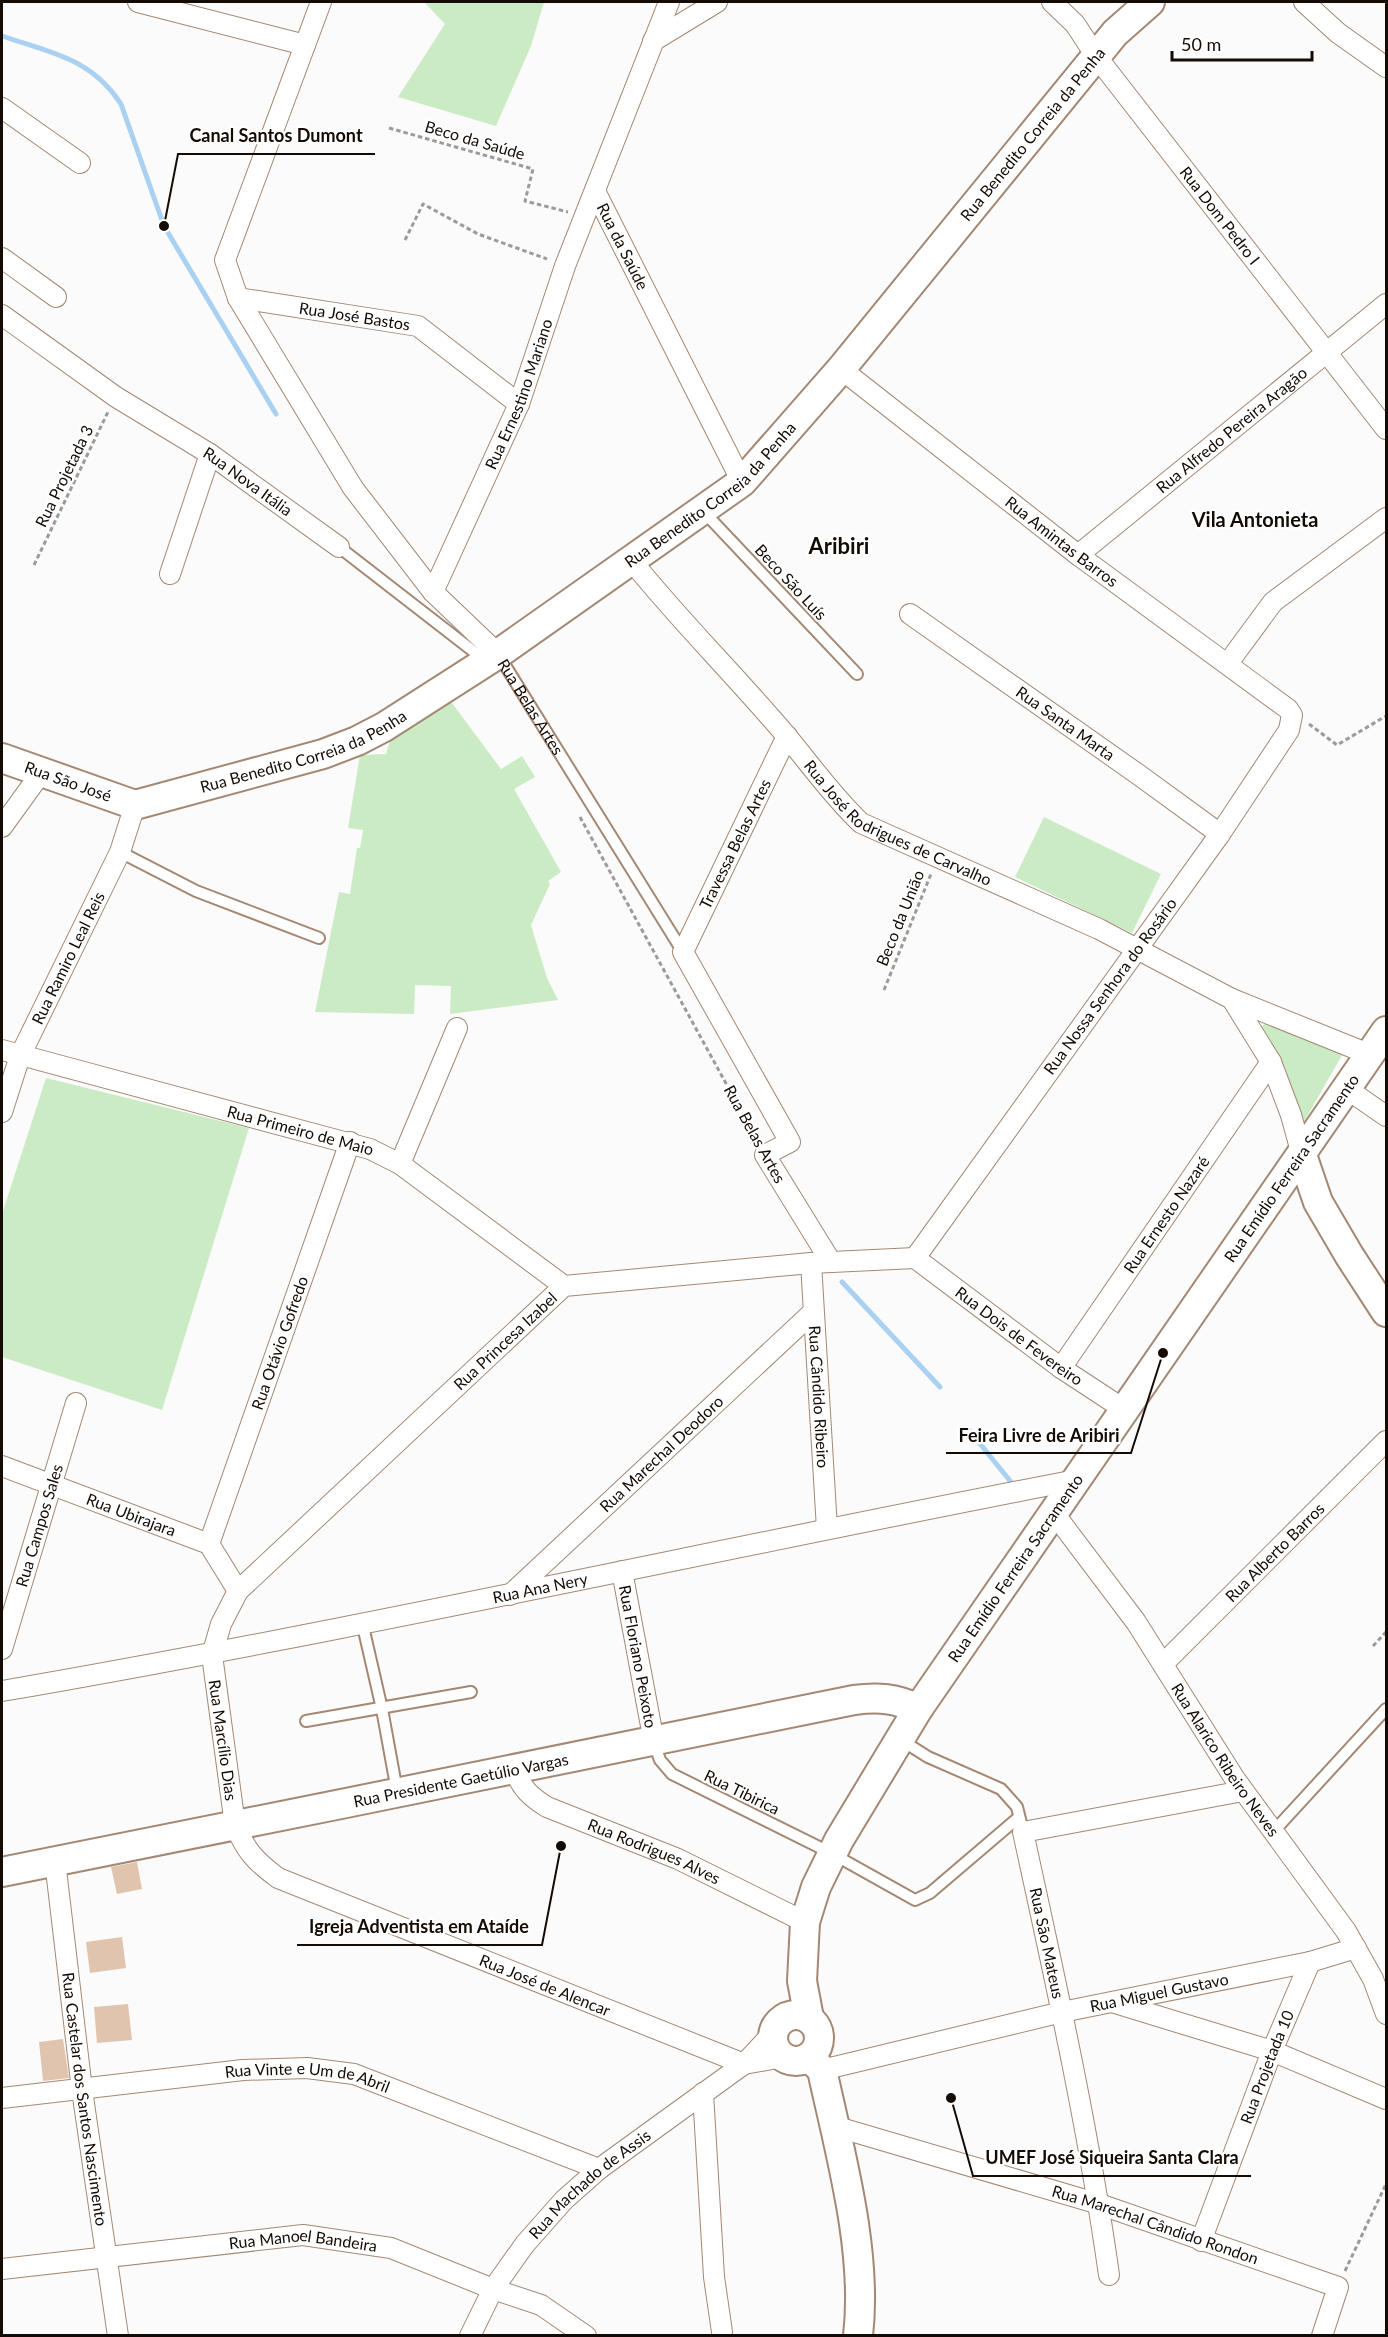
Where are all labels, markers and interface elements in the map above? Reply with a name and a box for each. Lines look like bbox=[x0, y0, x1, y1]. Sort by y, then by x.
scale bar bbox=[1172, 24, 1312, 62]
text: 50 m bbox=[1181, 33, 1221, 55]
street label: Rua Benedito Correia da Penha bbox=[956, 43, 1109, 224]
street label: Beco da Saúde bbox=[423, 116, 527, 163]
callout: Canal Santos Dumont bbox=[178, 118, 375, 154]
text: Canal Santos Dumont bbox=[189, 124, 363, 146]
street label: Rua Dom Pedro I bbox=[1176, 162, 1264, 268]
street label: Rua da Saúde bbox=[594, 200, 653, 293]
street label: Rua José Bastos bbox=[298, 298, 412, 334]
street label: Rua Ernestino Mariano bbox=[480, 316, 556, 472]
street label: Rua Alfredo Pereira Aragão bbox=[1152, 362, 1310, 497]
street label: Rua Benedito Correia da Penha bbox=[620, 418, 799, 571]
street label: Rua Projetada 3 bbox=[31, 422, 96, 530]
street label: Rua Nova Itália bbox=[200, 442, 296, 519]
street label: Rua Amintas Barros bbox=[1002, 492, 1122, 590]
district label: Vila Antonieta bbox=[1191, 507, 1318, 531]
district label: Aribiri bbox=[808, 532, 869, 559]
street label: Beco São Luís bbox=[752, 540, 831, 623]
street label: Rua Belas Artes bbox=[494, 655, 568, 758]
street label: Rua Santa Marta bbox=[1013, 682, 1119, 764]
street label: Rua Benedito Correia da Penha bbox=[198, 705, 409, 796]
street label: Rua José Rodrigues de Carvalho bbox=[801, 756, 995, 889]
street label: Rua São José bbox=[22, 757, 114, 805]
street label: Travessa Belas Artes bbox=[695, 776, 774, 912]
street label: Beco da União bbox=[872, 867, 927, 969]
street label: Rua Ramiro Leal Reis bbox=[27, 888, 108, 1027]
street label: Rua Nossa Senhora do Rosário bbox=[1039, 894, 1180, 1078]
street label: Rua Emídio Ferreira Sacramento bbox=[1220, 1070, 1362, 1265]
street label: Rua Belas Artes bbox=[721, 1081, 790, 1186]
street label: Rua Primeiro de Maio bbox=[225, 1101, 376, 1159]
street label: Rua Ernesto Nazaré bbox=[1119, 1152, 1213, 1277]
street label: Rua Otávio Gofredo bbox=[247, 1273, 311, 1412]
street label: Rua Dois de Fevereiro bbox=[952, 1282, 1087, 1389]
street label: Rua Princesa Izabel bbox=[449, 1288, 560, 1393]
street label: Rua Cândido Ribeiro bbox=[806, 1325, 833, 1469]
street label: Rua Marechal Deodoro bbox=[595, 1391, 727, 1516]
callout: Feira Livre de Aribiri bbox=[946, 1417, 1131, 1453]
text: Feira Livre de Aribiri bbox=[959, 1424, 1119, 1446]
street label: Rua Campos Sales bbox=[11, 1462, 66, 1589]
street label: Rua Emídio Ferreira Sacramento bbox=[943, 1470, 1086, 1665]
street label: Rua Ubirajara bbox=[84, 1489, 179, 1540]
street label: Rua Alberto Barros bbox=[1221, 1498, 1328, 1605]
street label: Rua Ana Nery bbox=[491, 1568, 590, 1606]
street label: Rua Floriano Peixoto bbox=[616, 1583, 661, 1729]
street label: Rua Marcílio Dias bbox=[206, 1678, 241, 1802]
street label: Rua Alarico Ribeiro Neves bbox=[1168, 1679, 1284, 1840]
street label: Rua Presidente Gaetúlio Vargas bbox=[352, 1749, 570, 1810]
street label: Rua Tibirica bbox=[701, 1765, 783, 1818]
street label: Rua Rodrigues Alves bbox=[585, 1814, 724, 1888]
street label: Rua São Mateus bbox=[1026, 1886, 1069, 2000]
callout: Igreja Adventista em Ataíde bbox=[297, 1909, 542, 1945]
text: Igreja Adventista em Ataíde bbox=[309, 1915, 529, 1937]
street label: Rua José de Alencar bbox=[477, 1950, 614, 2020]
street label: Rua Miguel Gustavo bbox=[1088, 1969, 1230, 2015]
street label: Rua Castelar dos Santos Nascimento bbox=[59, 1971, 112, 2227]
street label: Rua Projetada 10 bbox=[1236, 2007, 1297, 2126]
street label: Rua Vinte e Um de Abril bbox=[224, 2058, 393, 2096]
street label: Rua Machado de Assis bbox=[524, 2125, 654, 2242]
callout: UMEF José Siqueira Santa Clara bbox=[973, 2140, 1251, 2176]
text: UMEF José Siqueira Santa Clara bbox=[985, 2146, 1239, 2168]
street label: Rua Marechal Cândido Rondon bbox=[1050, 2181, 1261, 2268]
street label: Rua Manoel Bandeira bbox=[228, 2225, 379, 2255]

